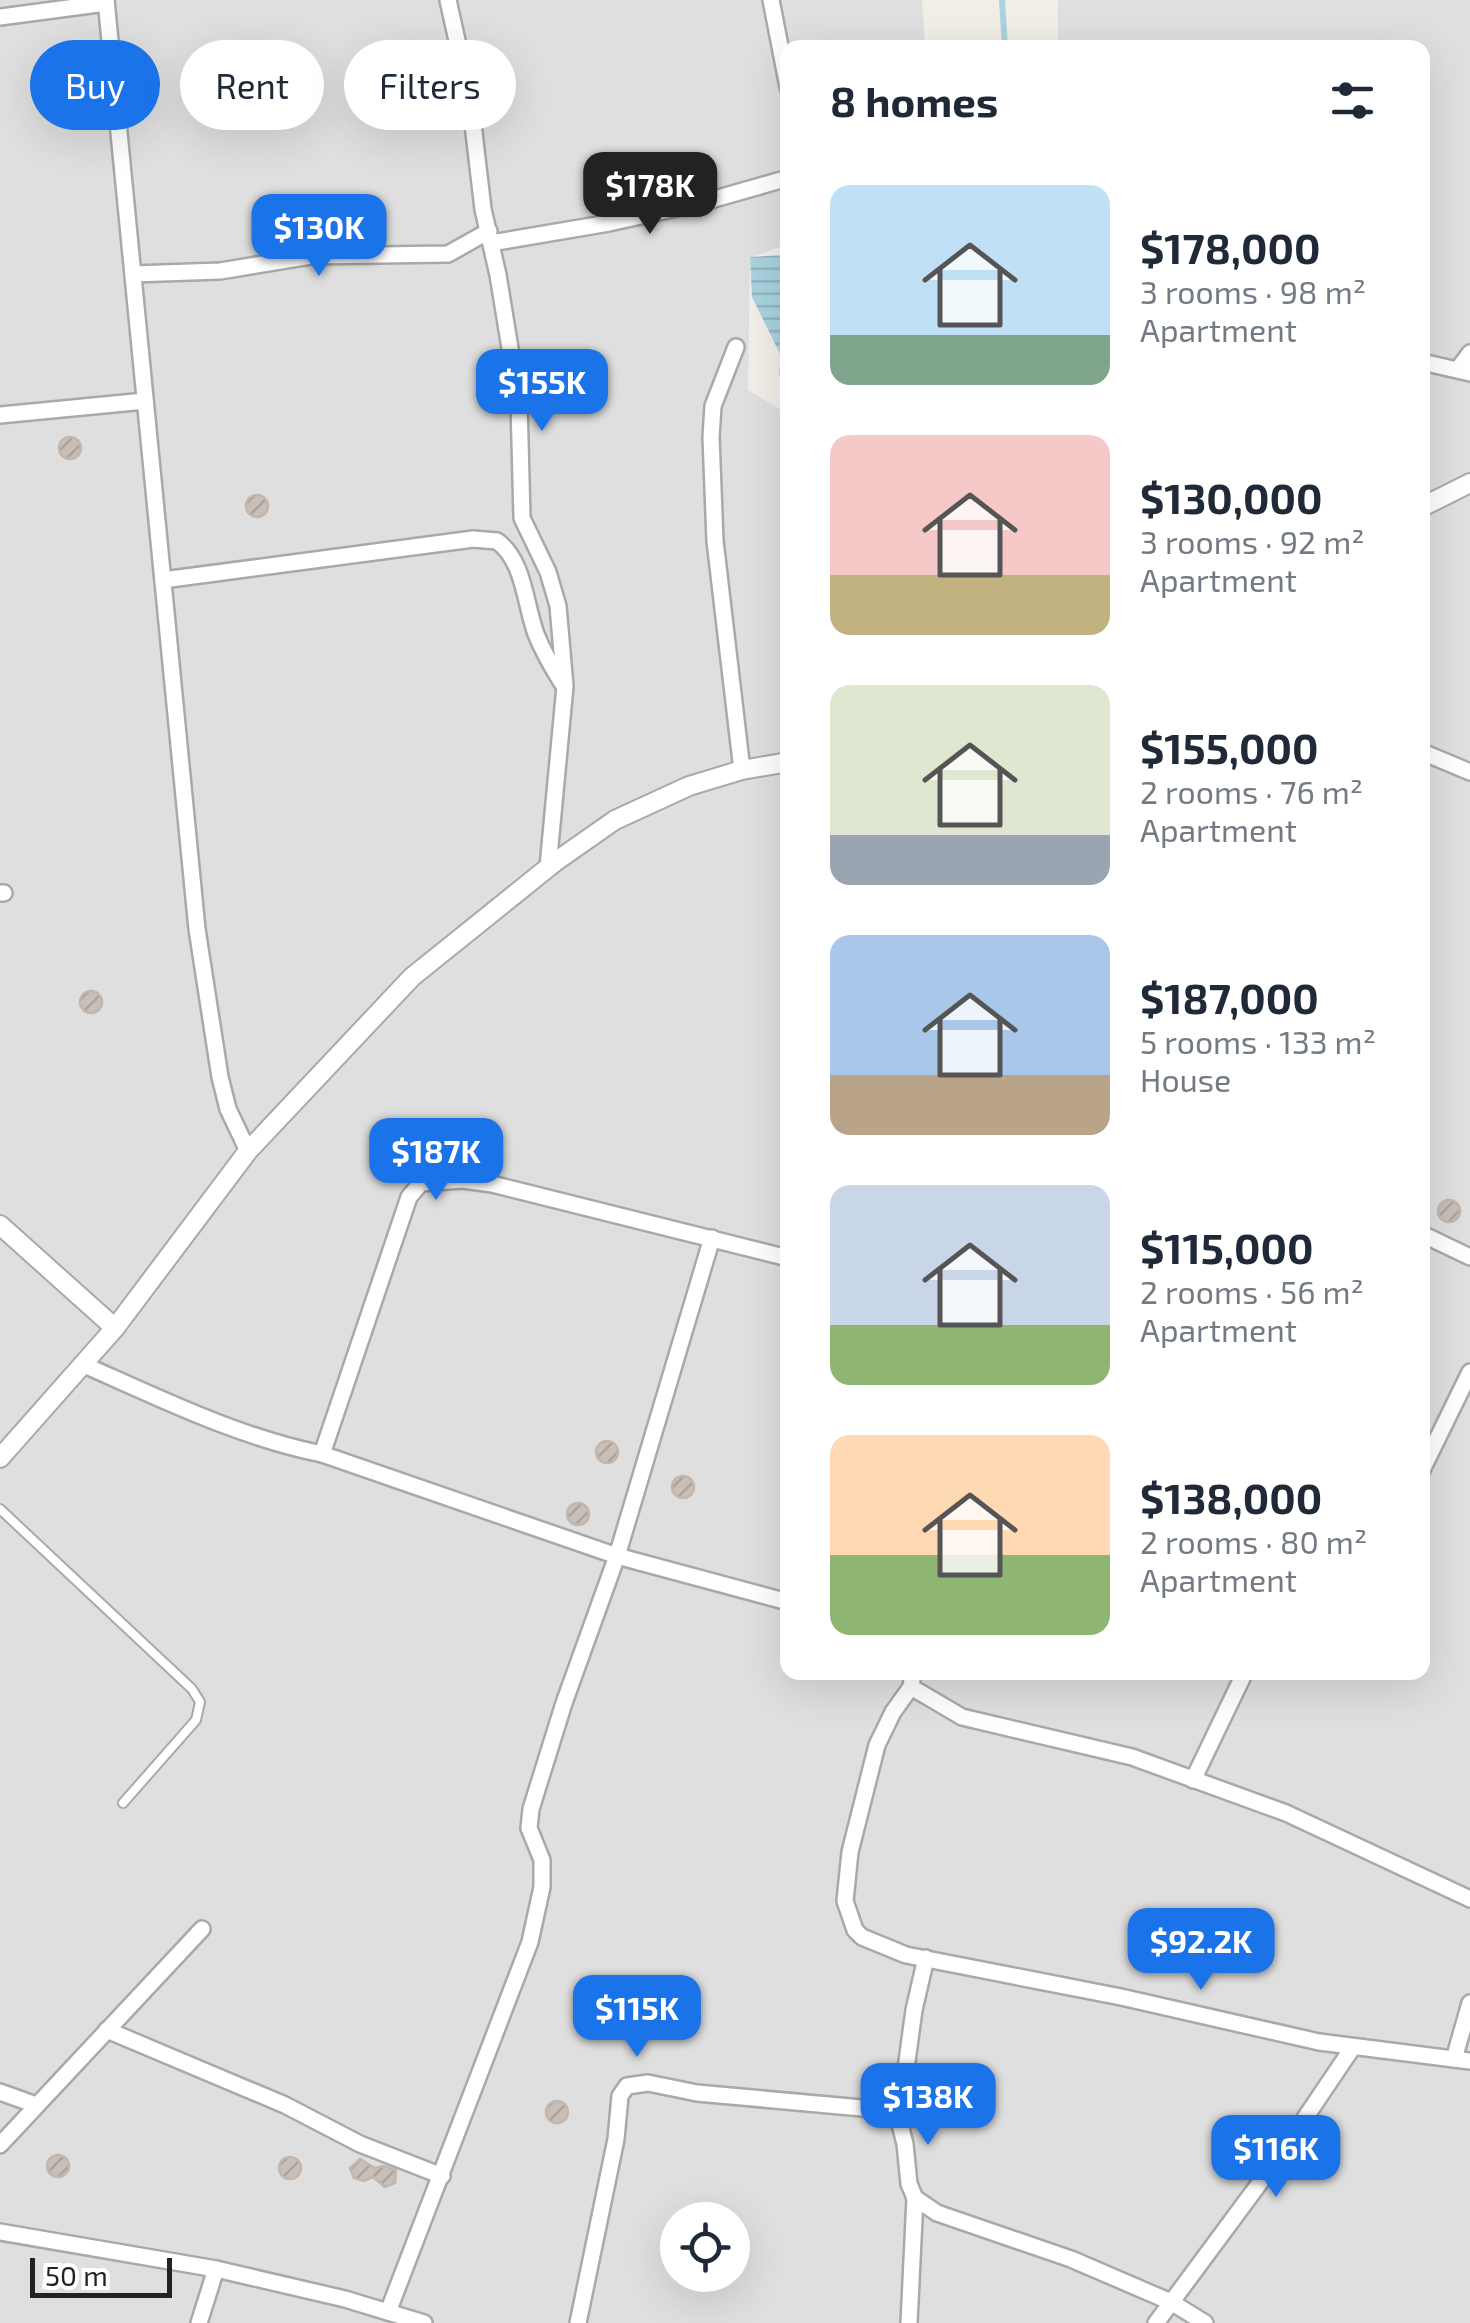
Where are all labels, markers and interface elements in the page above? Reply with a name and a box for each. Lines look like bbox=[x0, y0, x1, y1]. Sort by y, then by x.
chip: Buy bbox=[30, 40, 160, 130]
chip: Rent bbox=[180, 40, 324, 130]
chip: Filters bbox=[344, 40, 516, 130]
icon: filters bbox=[1325, 73, 1380, 128]
text: 8 homes bbox=[830, 75, 998, 125]
pin: $178K bbox=[580, 152, 720, 237]
text: $178K bbox=[605, 165, 695, 203]
pin: $130K bbox=[249, 194, 389, 279]
text: $130K bbox=[273, 207, 365, 245]
text: $178,000 bbox=[1140, 222, 1321, 272]
icon: home bbox=[910, 225, 1030, 345]
text: 3 rooms · 98 m² bbox=[1140, 272, 1366, 310]
text: Apartment bbox=[1140, 310, 1297, 348]
pin: $155K bbox=[472, 349, 612, 434]
text: $155K bbox=[498, 362, 586, 400]
text: $130,000 bbox=[1140, 472, 1323, 522]
icon: home bbox=[910, 475, 1030, 595]
text: 3 rooms · 92 m² bbox=[1140, 522, 1365, 560]
text: Apartment bbox=[1140, 560, 1297, 598]
text: $155,000 bbox=[1140, 722, 1319, 772]
icon: home bbox=[910, 725, 1030, 845]
text: 2 rooms · 76 m² bbox=[1140, 772, 1363, 810]
text: Apartment bbox=[1140, 810, 1297, 848]
text: $187,000 bbox=[1140, 972, 1319, 1022]
icon: home bbox=[910, 975, 1030, 1095]
text: 5 rooms · 133 m² bbox=[1140, 1022, 1376, 1060]
text: House bbox=[1140, 1060, 1231, 1098]
pin: $187K bbox=[366, 1118, 506, 1203]
text: $187K bbox=[391, 1131, 481, 1169]
text: $115,000 bbox=[1140, 1222, 1314, 1272]
icon: home bbox=[910, 1225, 1030, 1345]
text: 2 rooms · 56 m² bbox=[1140, 1272, 1364, 1310]
text: Apartment bbox=[1140, 1310, 1297, 1348]
text: $138,000 bbox=[1140, 1472, 1322, 1522]
icon: home bbox=[910, 1475, 1030, 1595]
text: 2 rooms · 80 m² bbox=[1140, 1522, 1367, 1560]
text: Apartment bbox=[1140, 1560, 1297, 1598]
pin: $92.2K bbox=[1120, 1908, 1282, 1993]
text: $92.2K bbox=[1150, 1921, 1252, 1959]
pin: $115K bbox=[567, 1975, 707, 2060]
text: $115K bbox=[595, 1988, 679, 2026]
pin: $138K bbox=[858, 2063, 998, 2148]
text: $138K bbox=[883, 2076, 973, 2114]
pin: $116K bbox=[1206, 2115, 1346, 2200]
text: $116K bbox=[1233, 2128, 1319, 2166]
map controls bbox=[660, 2202, 750, 2292]
button: locate bbox=[660, 2202, 750, 2292]
scale bar bbox=[30, 2253, 172, 2298]
text: 50 m bbox=[45, 2258, 108, 2292]

